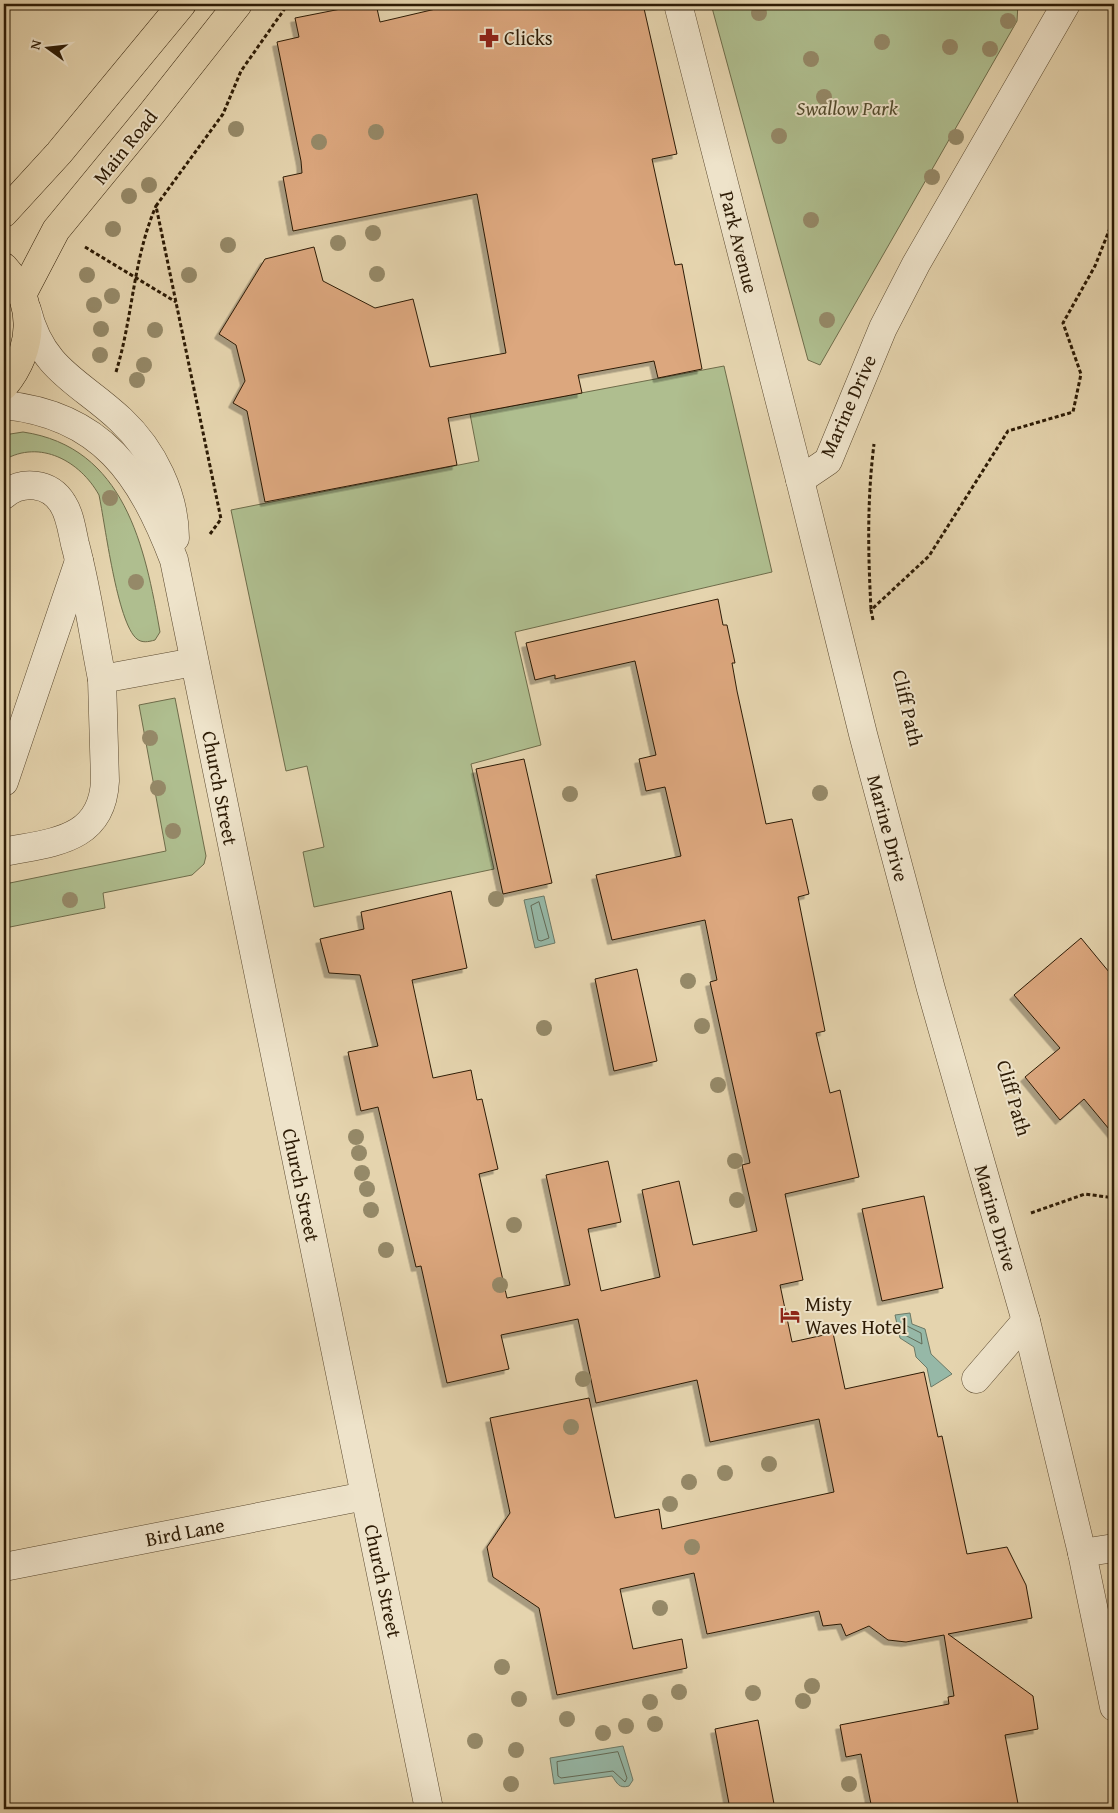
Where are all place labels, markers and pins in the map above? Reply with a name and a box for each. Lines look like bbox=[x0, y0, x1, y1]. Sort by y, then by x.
place label: Clicks bbox=[504, 23, 553, 52]
pharmacy icon: Clicks bbox=[478, 27, 500, 49]
place label: Misty Waves Hotel bbox=[805, 1289, 908, 1341]
hotel icon: Misty Waves Hotel bbox=[779, 1304, 801, 1326]

